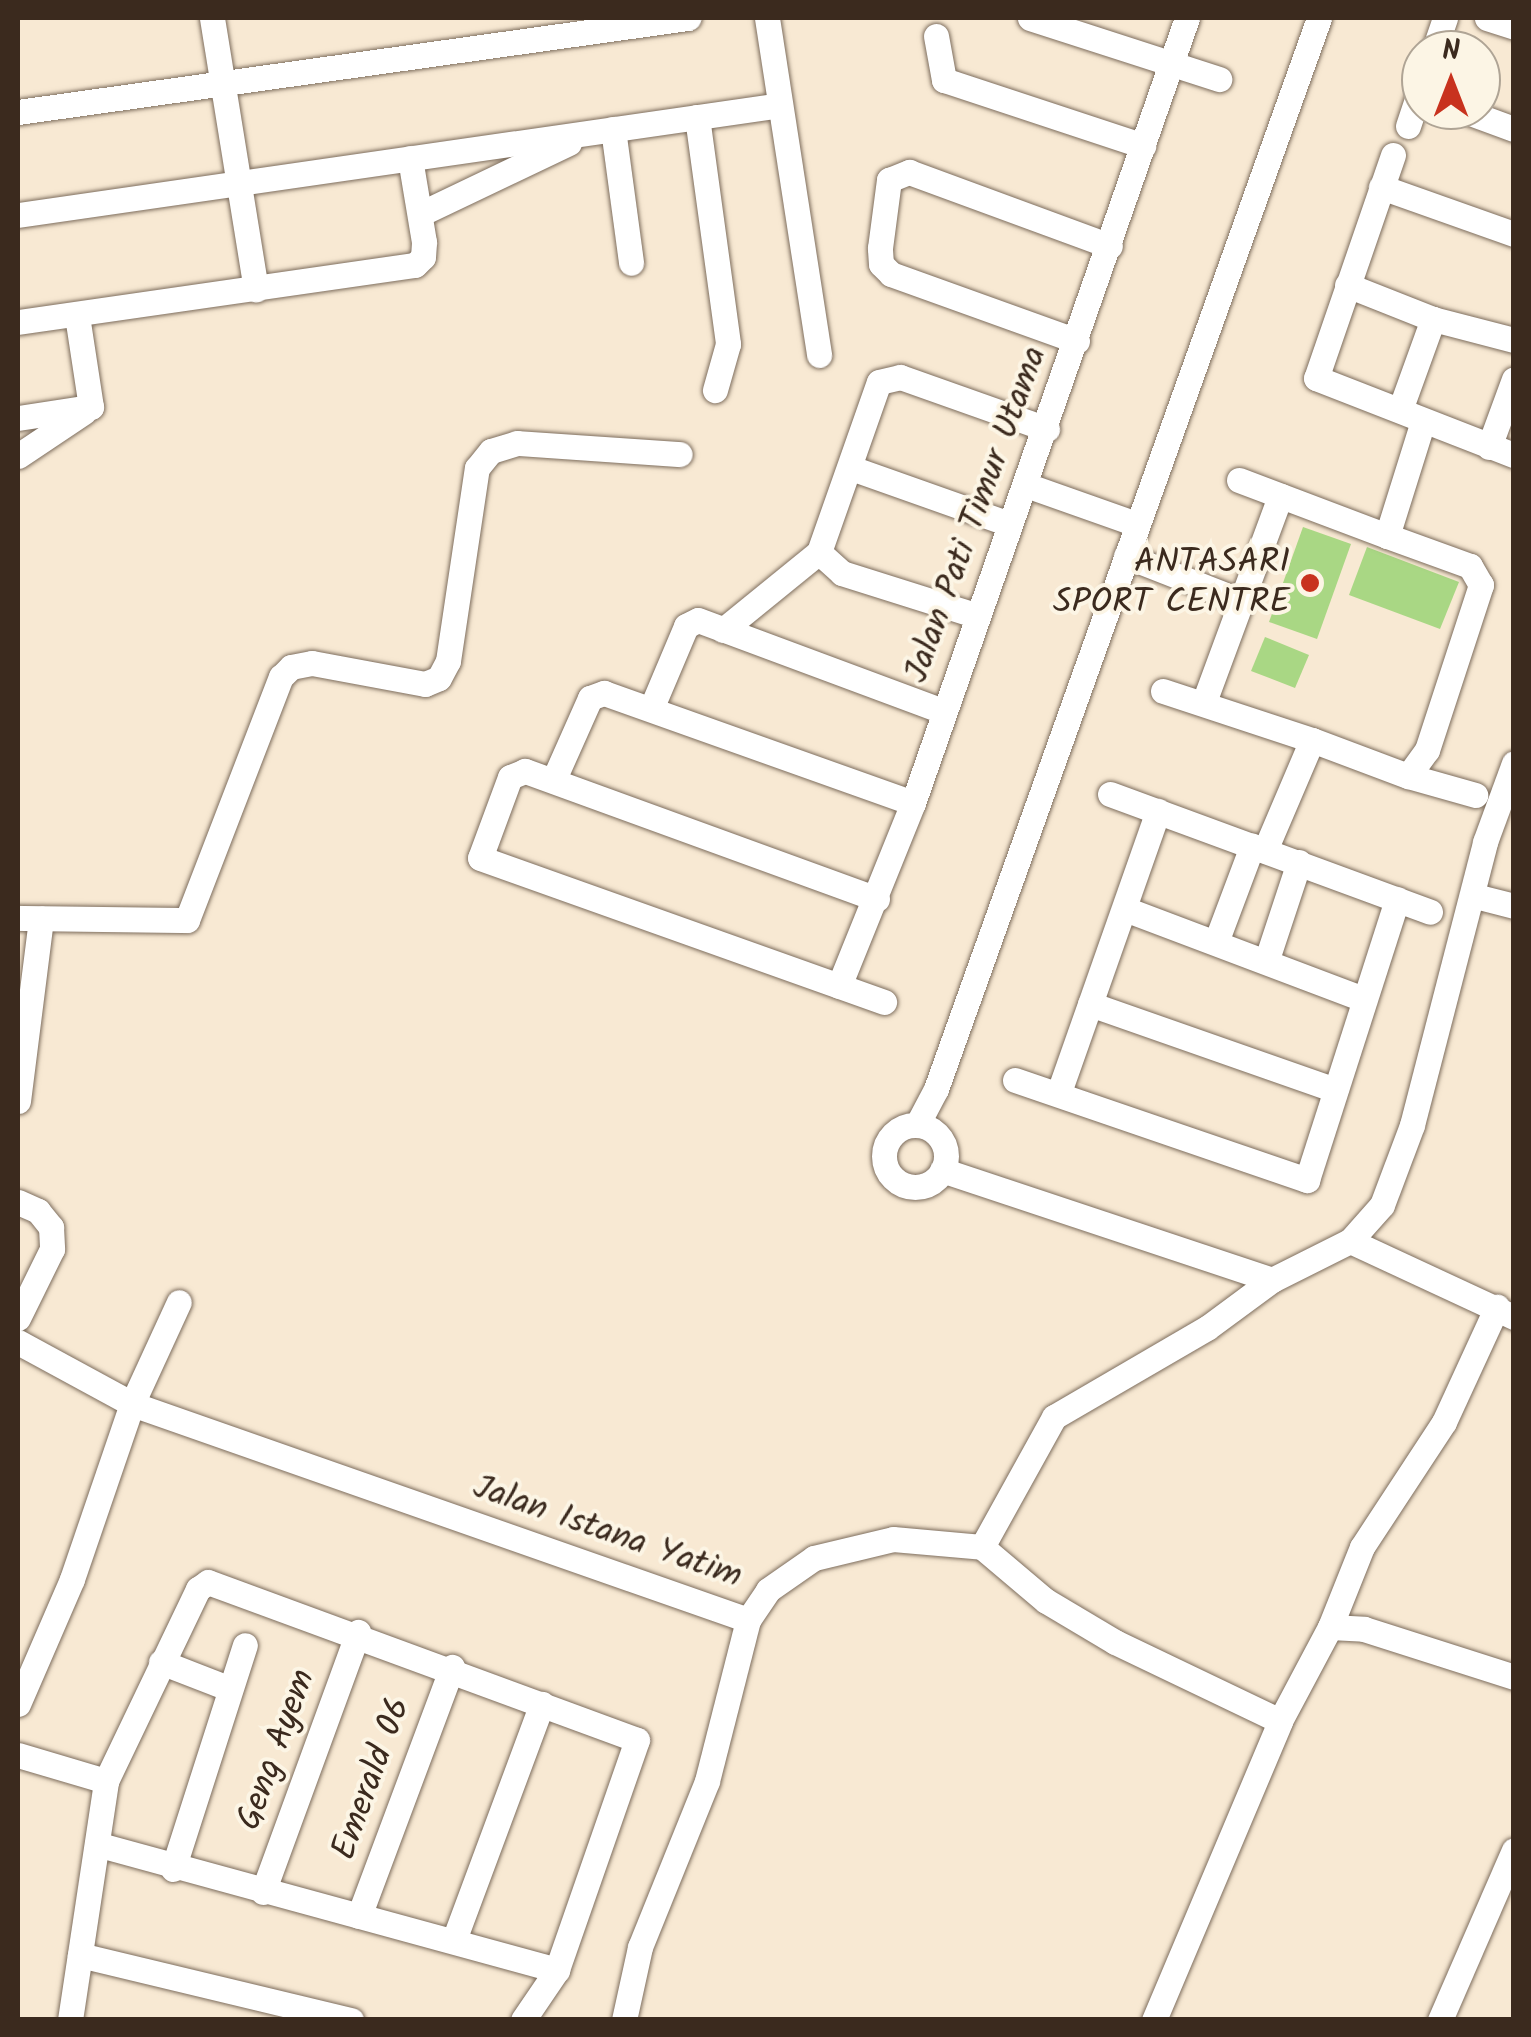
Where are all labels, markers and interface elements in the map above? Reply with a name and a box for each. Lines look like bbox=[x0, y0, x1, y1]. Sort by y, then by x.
text: N bbox=[1442, 29, 1460, 74]
north arrow bbox=[1401, 30, 1501, 130]
street label: Jalan Pati Timur Utama bbox=[897, 341, 1057, 689]
place label: ANTASARI SPORT CENTRE bbox=[1053, 542, 1290, 624]
marker: ANTASARI SPORT CENTRE bbox=[1299, 572, 1321, 594]
street label: Jalan Istana Yatim bbox=[467, 1467, 747, 1599]
street label: Geng Ayem bbox=[229, 1664, 325, 1836]
street label: Emerald 06 bbox=[323, 1692, 421, 1866]

